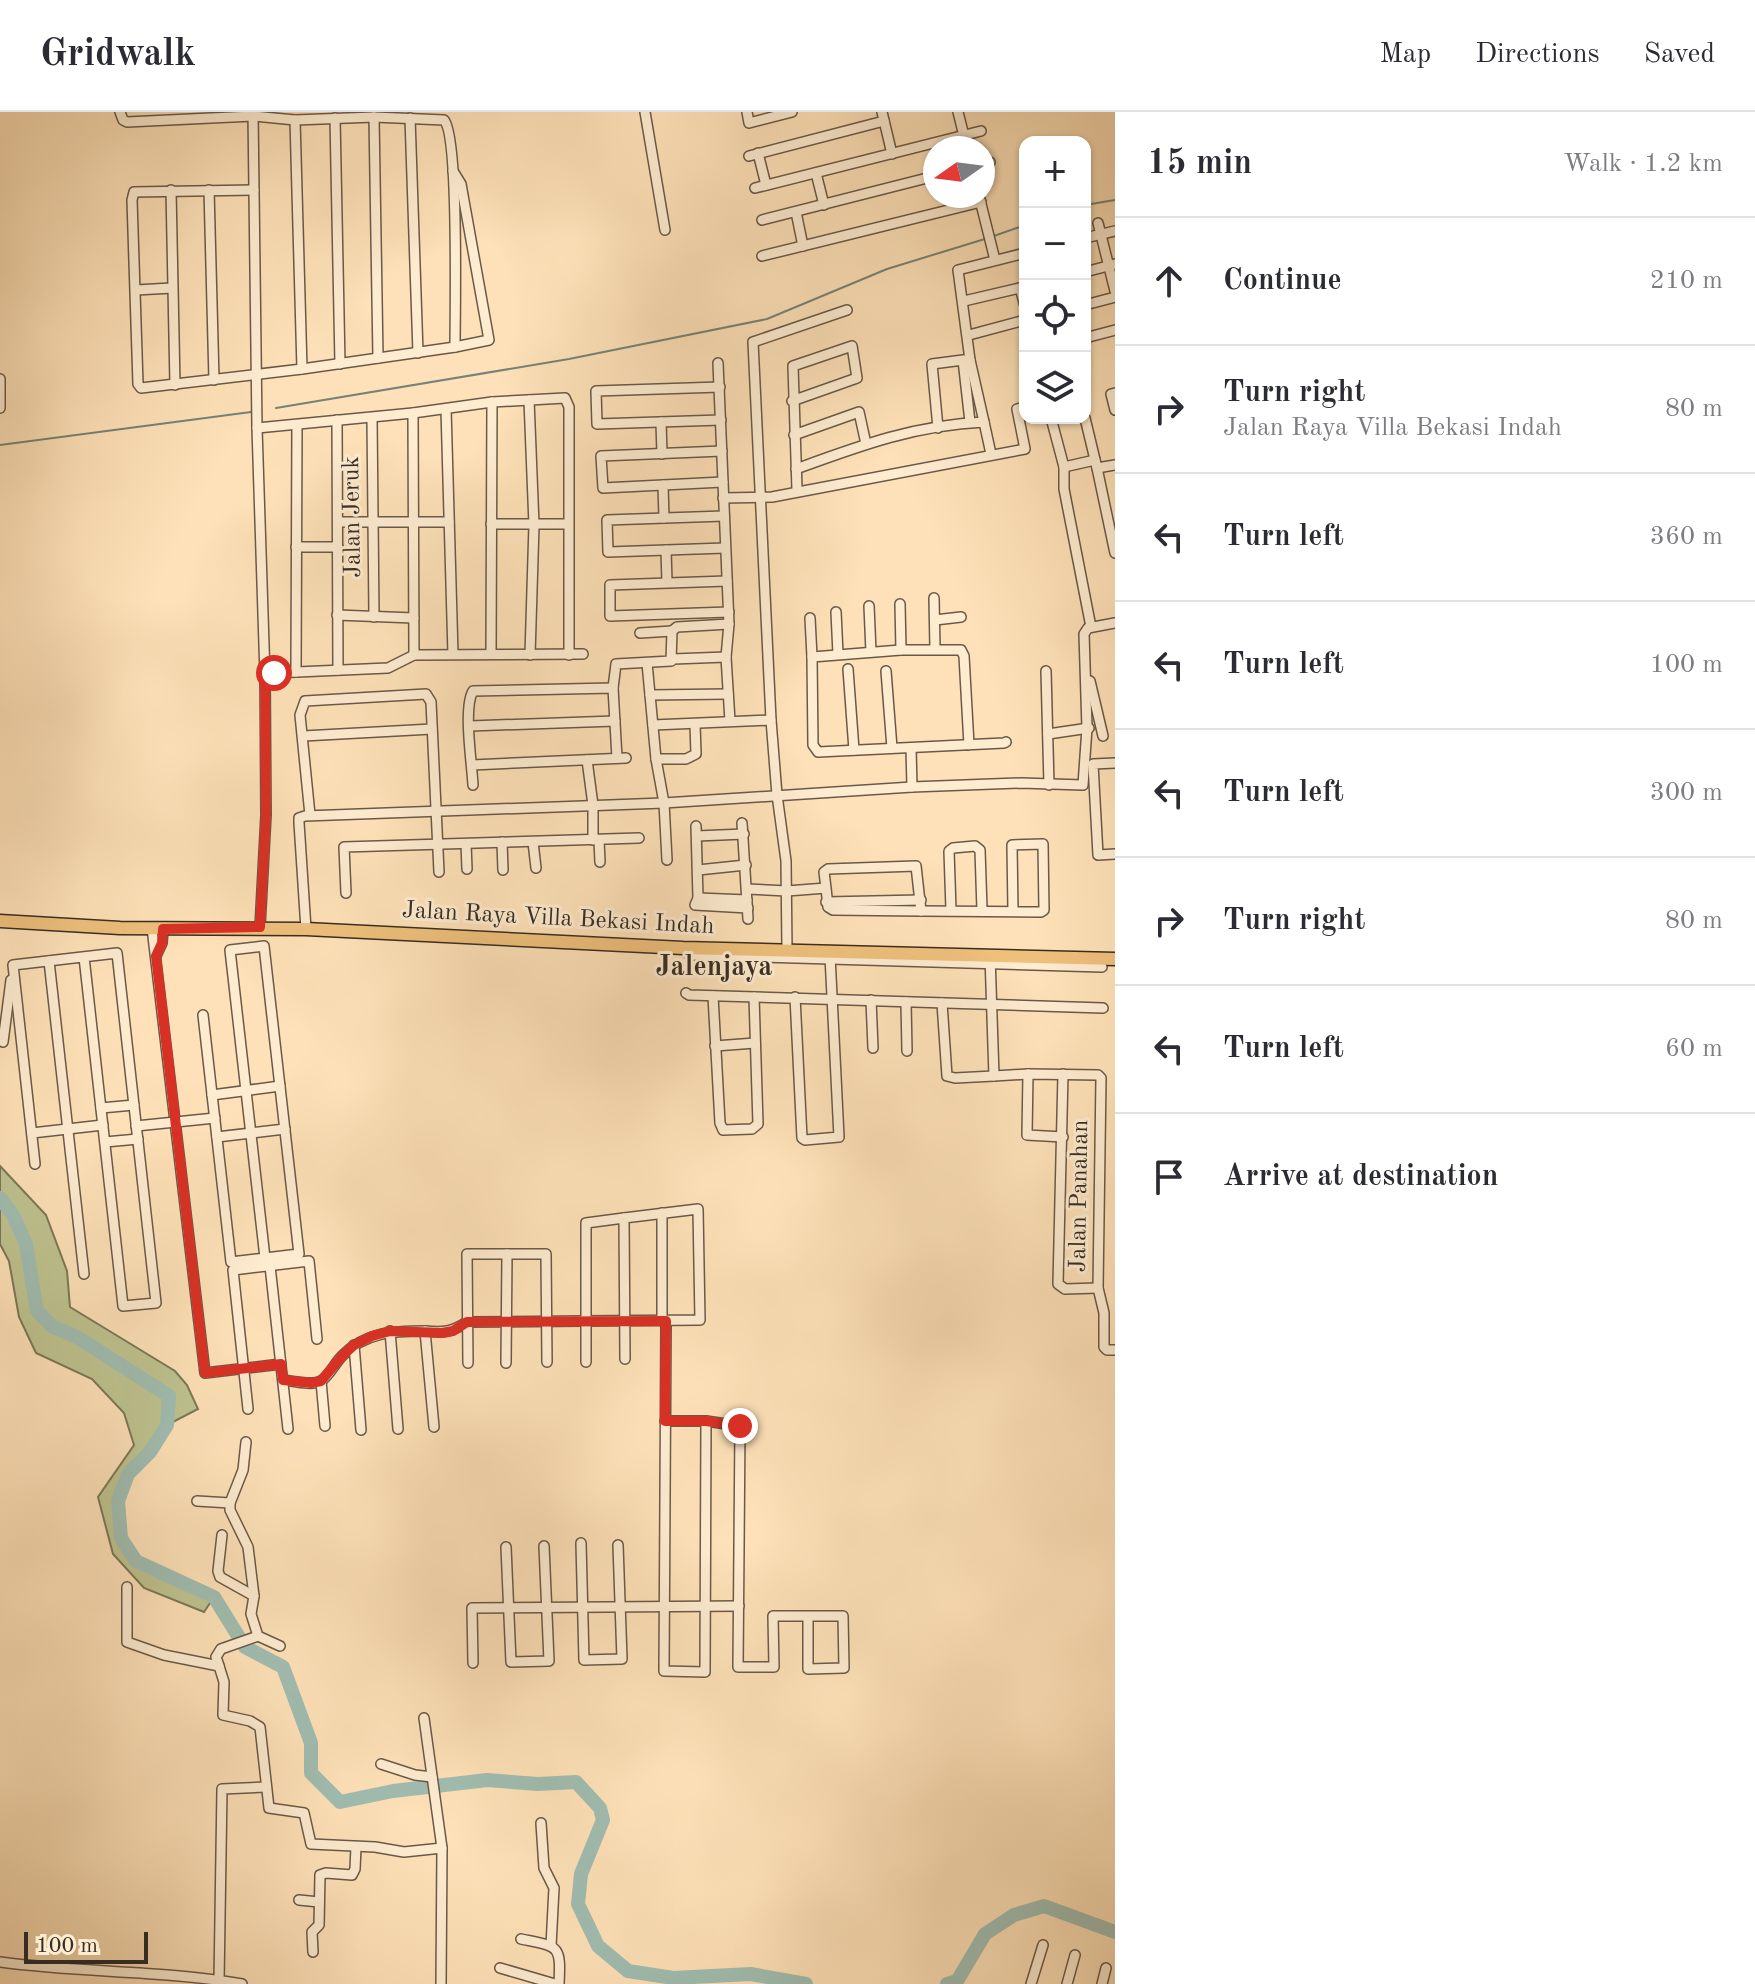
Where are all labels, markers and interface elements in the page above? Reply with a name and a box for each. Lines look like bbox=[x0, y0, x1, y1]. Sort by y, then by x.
text: Gridwalk bbox=[40, 36, 196, 74]
text: Map bbox=[1379, 41, 1431, 69]
text: Directions bbox=[1475, 41, 1600, 69]
text: Saved bbox=[1644, 41, 1715, 69]
north arrow bbox=[923, 136, 995, 208]
map controls bbox=[1019, 136, 1091, 424]
button: + bbox=[1019, 136, 1091, 208]
text: 15 min bbox=[1147, 147, 1252, 181]
text: Walk · 1.2 km bbox=[1563, 151, 1723, 177]
button: − bbox=[1019, 208, 1091, 280]
icon: ahead bbox=[1147, 259, 1191, 303]
text: Continue bbox=[1223, 266, 1342, 296]
text: 210 m bbox=[1650, 268, 1723, 294]
button: locate bbox=[1019, 280, 1091, 352]
button: layers bbox=[1019, 352, 1091, 424]
text: Turn right bbox=[1223, 378, 1365, 408]
icon: right bbox=[1147, 387, 1191, 431]
text: 80 m bbox=[1665, 396, 1723, 422]
text: Jalan Raya Villa Bekasi Indah bbox=[1223, 415, 1562, 441]
street label: Jalan Jeruk bbox=[340, 456, 366, 578]
icon: left bbox=[1147, 515, 1191, 559]
text: Turn left bbox=[1223, 522, 1344, 552]
text: 360 m bbox=[1650, 524, 1723, 550]
icon: left bbox=[1147, 643, 1191, 687]
text: Turn left bbox=[1223, 650, 1344, 680]
text: 100 m bbox=[1650, 652, 1723, 678]
route start bbox=[256, 655, 292, 691]
icon: left bbox=[1147, 771, 1191, 815]
text: Turn left bbox=[1223, 778, 1344, 808]
text: 300 m bbox=[1650, 780, 1723, 806]
street label: Jalan Raya Villa Bekasi Indah bbox=[401, 899, 715, 939]
icon: right bbox=[1147, 899, 1191, 943]
text: Turn right bbox=[1223, 906, 1365, 936]
text: 80 m bbox=[1665, 908, 1723, 934]
district label: Jalenjaya bbox=[656, 954, 773, 982]
icon: left bbox=[1147, 1027, 1191, 1071]
text: Turn left bbox=[1223, 1034, 1344, 1064]
text: 60 m bbox=[1665, 1036, 1723, 1062]
street label: Jalan Panahan bbox=[1067, 1119, 1093, 1273]
icon: arrive bbox=[1147, 1155, 1191, 1199]
text: Arrive at destination bbox=[1223, 1162, 1498, 1192]
route end bbox=[722, 1408, 758, 1444]
scale bar bbox=[24, 1928, 148, 1964]
text: 100 m bbox=[36, 1935, 98, 1957]

